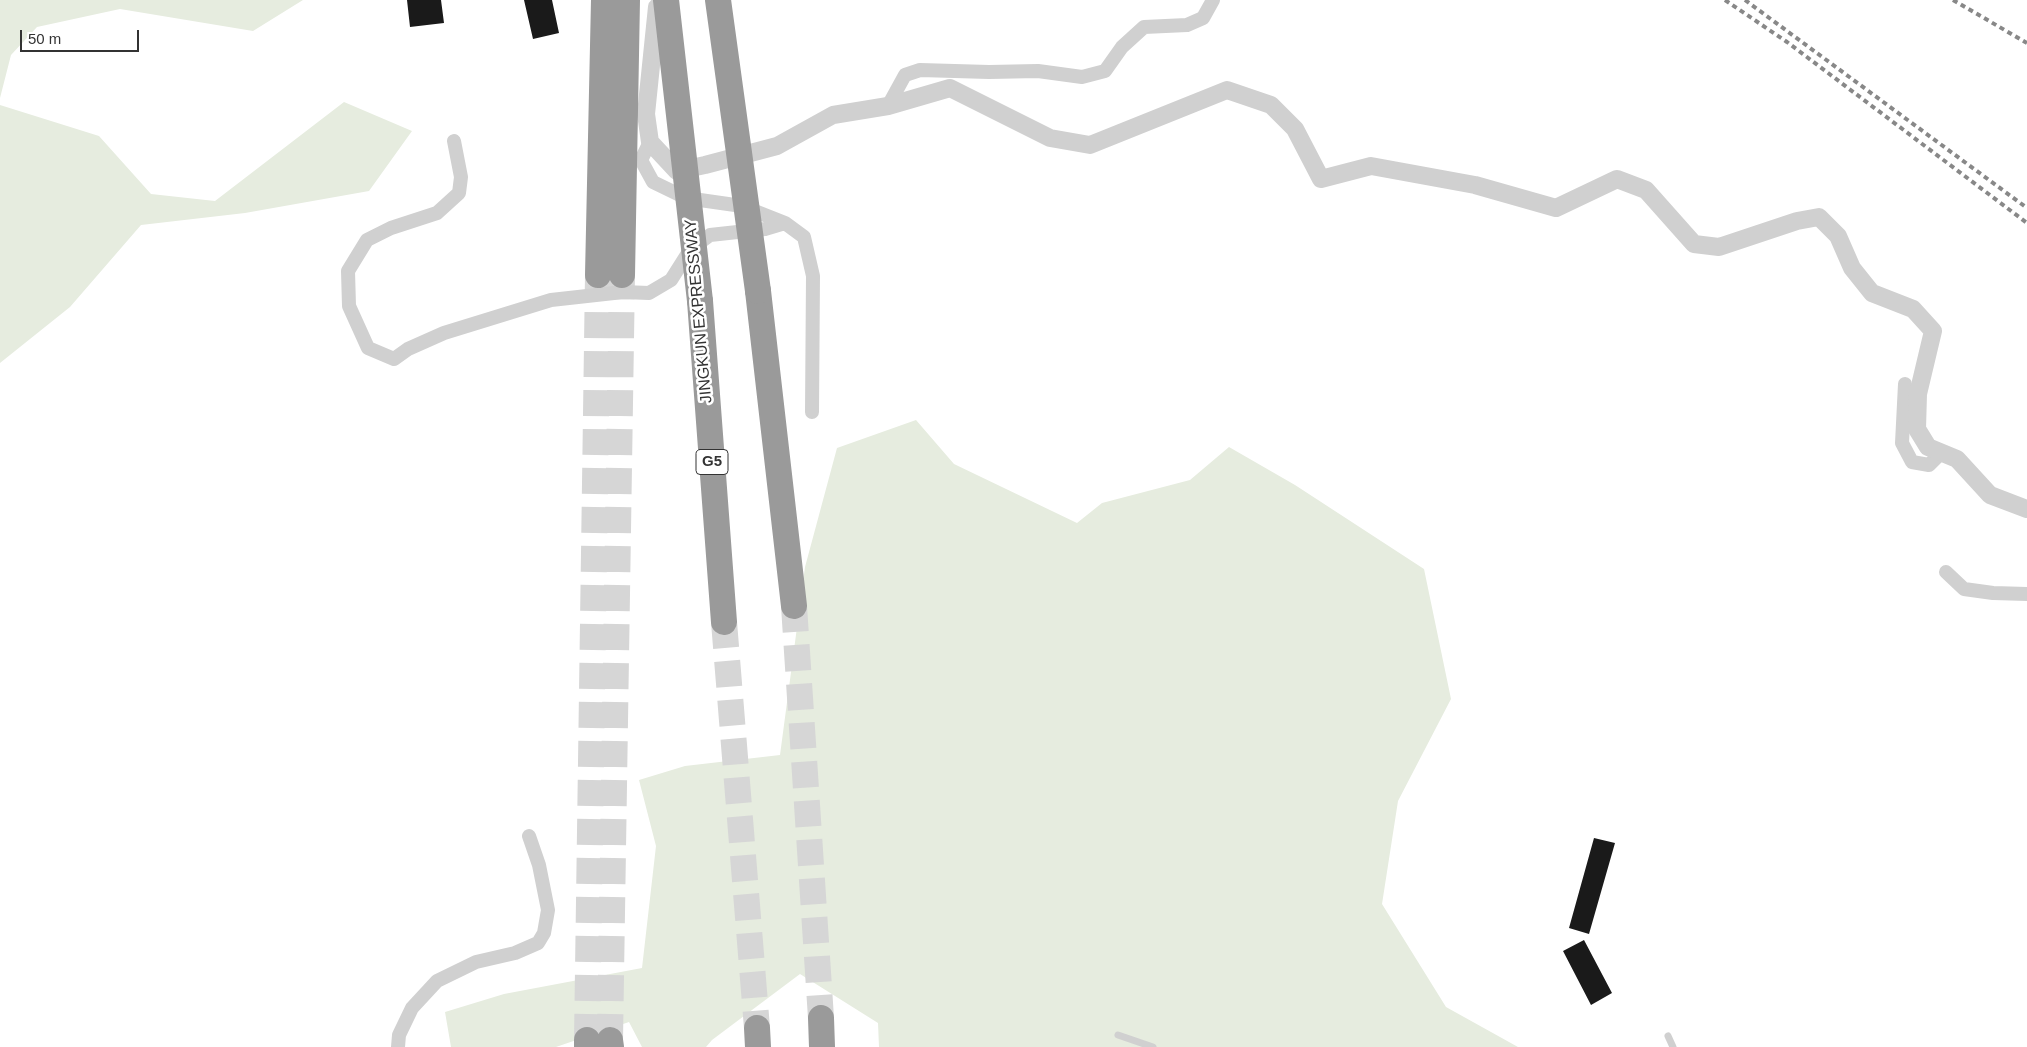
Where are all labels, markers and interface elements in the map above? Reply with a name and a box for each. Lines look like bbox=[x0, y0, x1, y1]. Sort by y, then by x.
scale bar bbox=[22, 20, 141, 52]
text: 50 m bbox=[28, 30, 61, 47]
street label: JINGKUN EXPRESSWAY bbox=[681, 218, 717, 404]
road number: G5 bbox=[696, 450, 728, 474]

